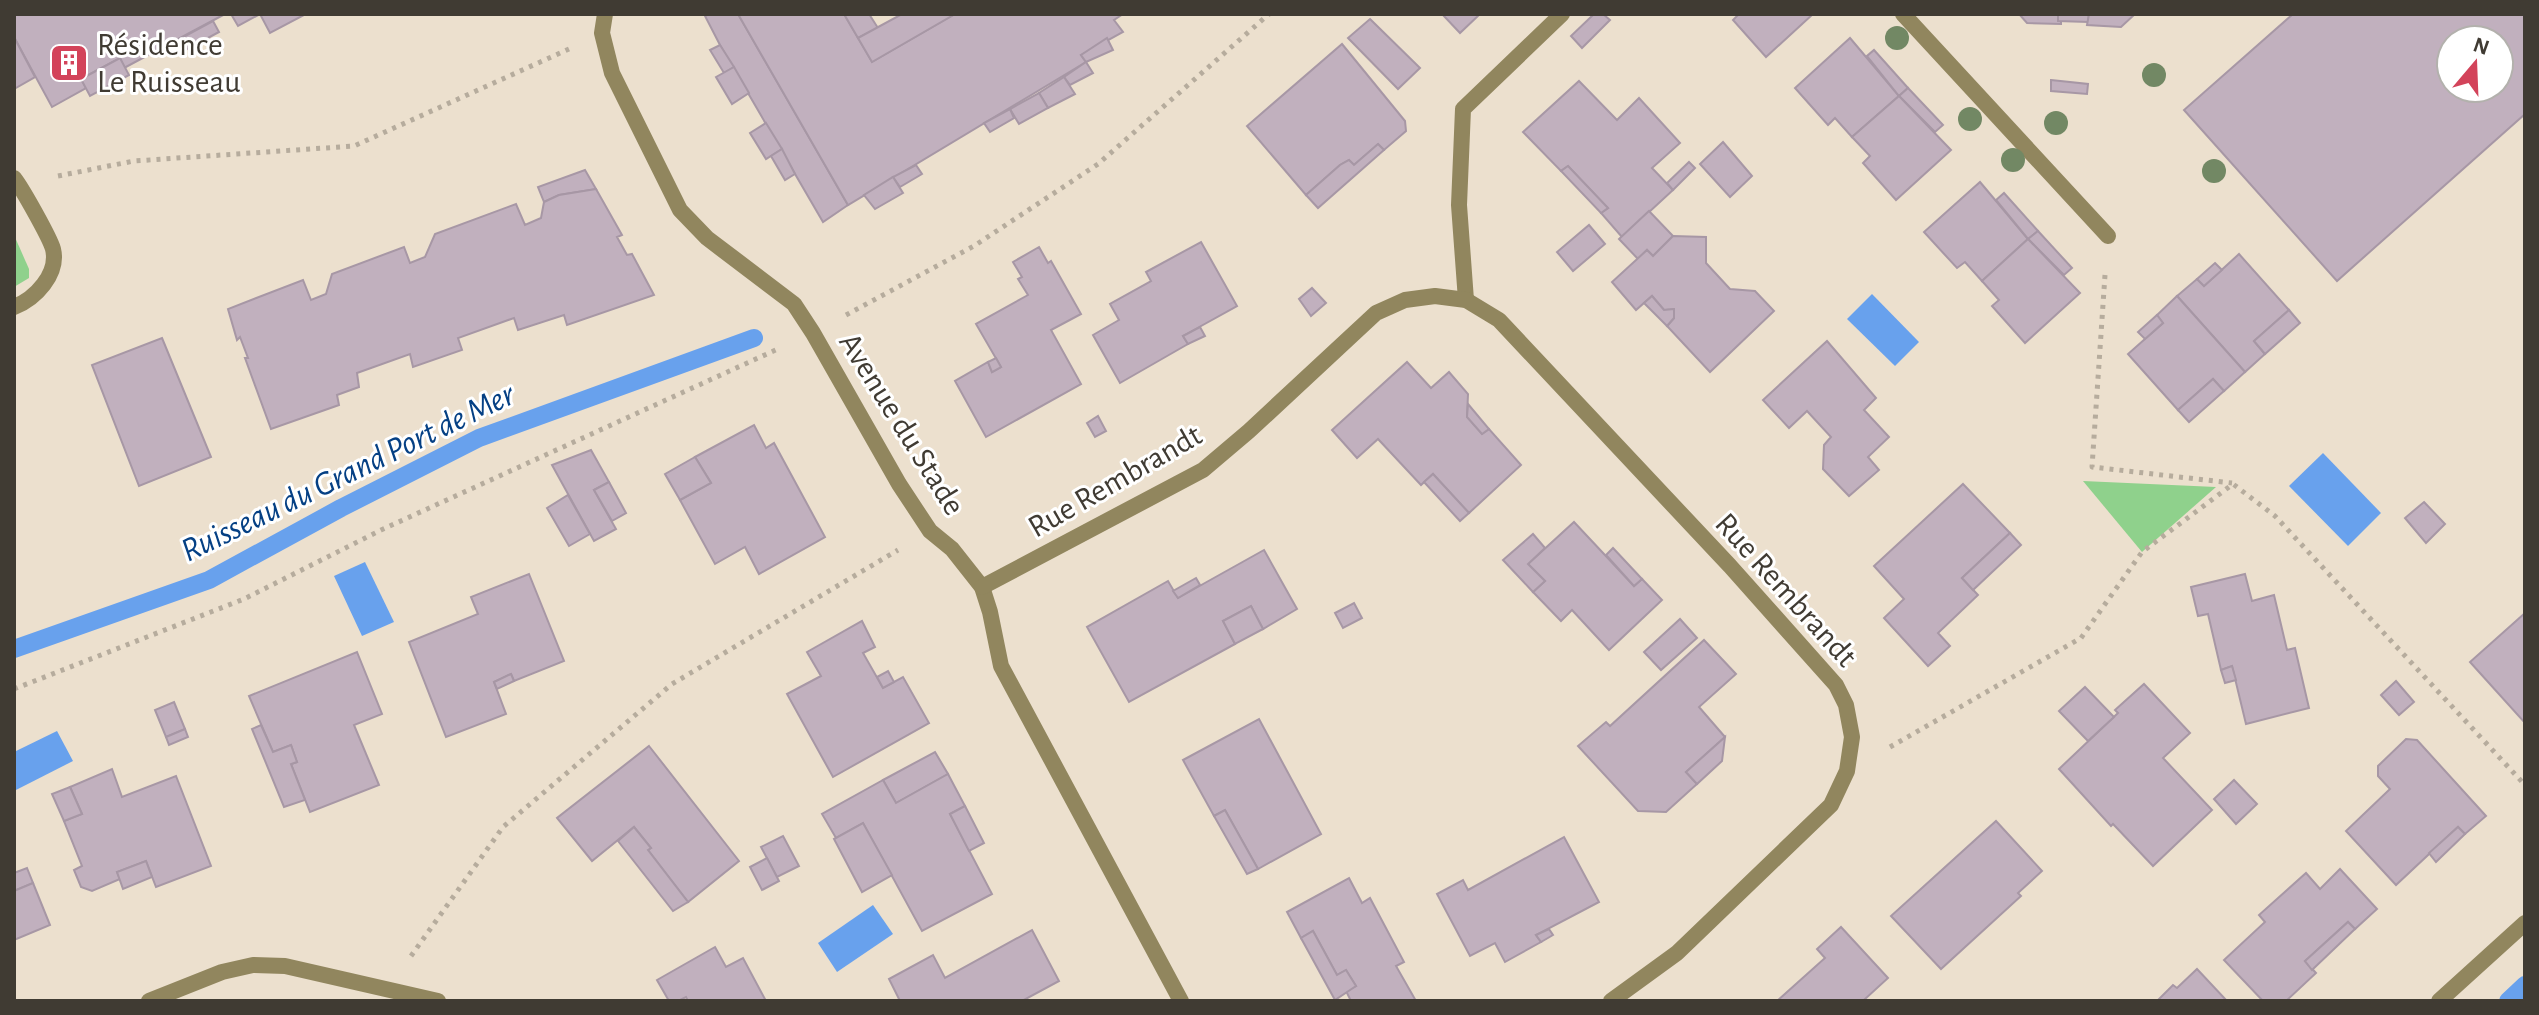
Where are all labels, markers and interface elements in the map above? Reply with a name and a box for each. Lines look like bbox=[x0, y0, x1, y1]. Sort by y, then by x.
north arrow bbox=[2435, 24, 2515, 104]
place label: Résidence Le Ruisseau bbox=[97, 29, 241, 98]
text: N bbox=[2470, 33, 2492, 59]
building icon: Résidence Le Ruisseau bbox=[48, 42, 90, 84]
street label: Avenue du Stade bbox=[833, 327, 971, 521]
water label: Ruisseau du Grand Port de Mer bbox=[176, 377, 521, 569]
street label: Rue Rembrandt bbox=[1023, 419, 1207, 543]
street label: Rue Rembrandt bbox=[1709, 507, 1863, 673]

